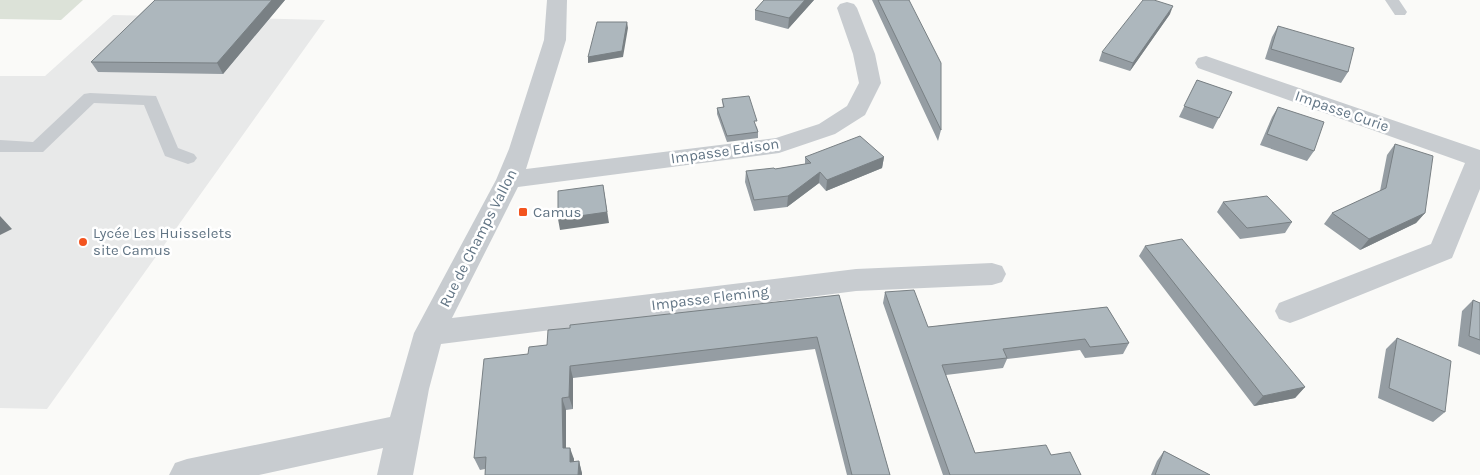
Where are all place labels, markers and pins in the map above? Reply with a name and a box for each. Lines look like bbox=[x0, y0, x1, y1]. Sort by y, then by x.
place label: Camus bbox=[533, 203, 581, 221]
marker: Camus bbox=[517, 206, 529, 218]
place label: Lycée Les Huisselets site Camus bbox=[93, 224, 232, 259]
marker: Lycée Les Huisselets site Camus bbox=[77, 236, 89, 248]

